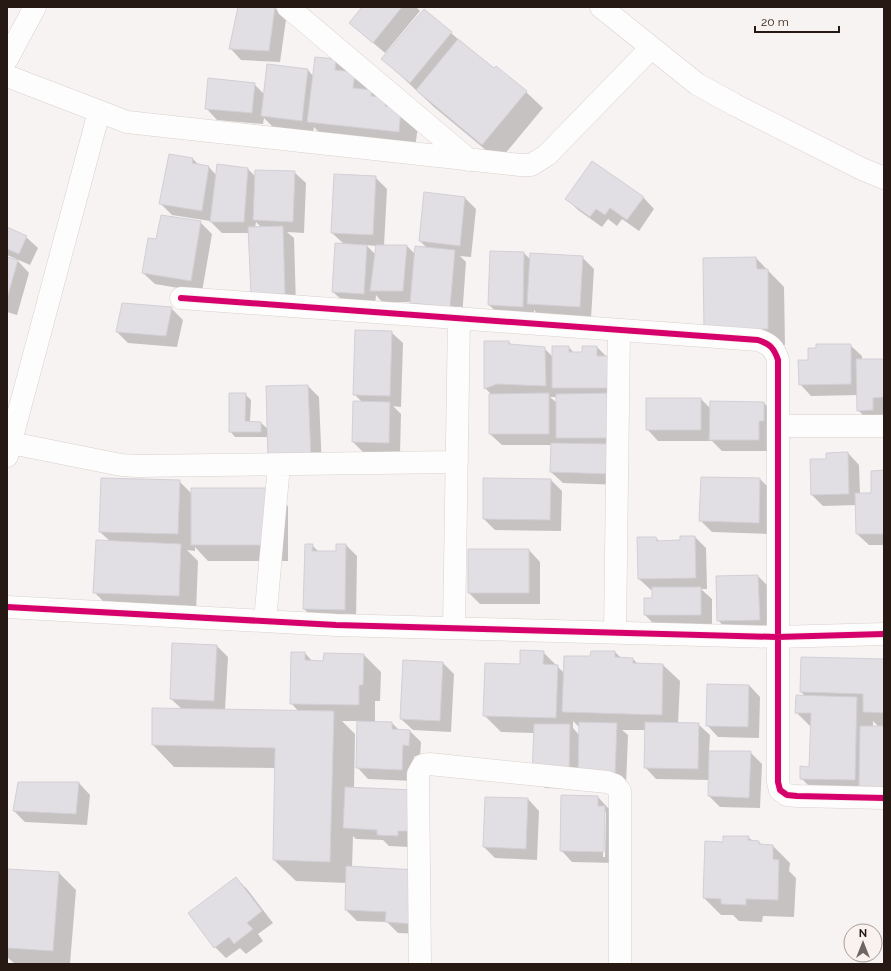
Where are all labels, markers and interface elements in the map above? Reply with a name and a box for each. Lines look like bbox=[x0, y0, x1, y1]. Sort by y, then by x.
scale bar bbox=[755, 8, 839, 34]
text: 20 m bbox=[761, 15, 789, 29]
north arrow bbox=[843, 923, 883, 963]
text: N bbox=[859, 927, 867, 940]

